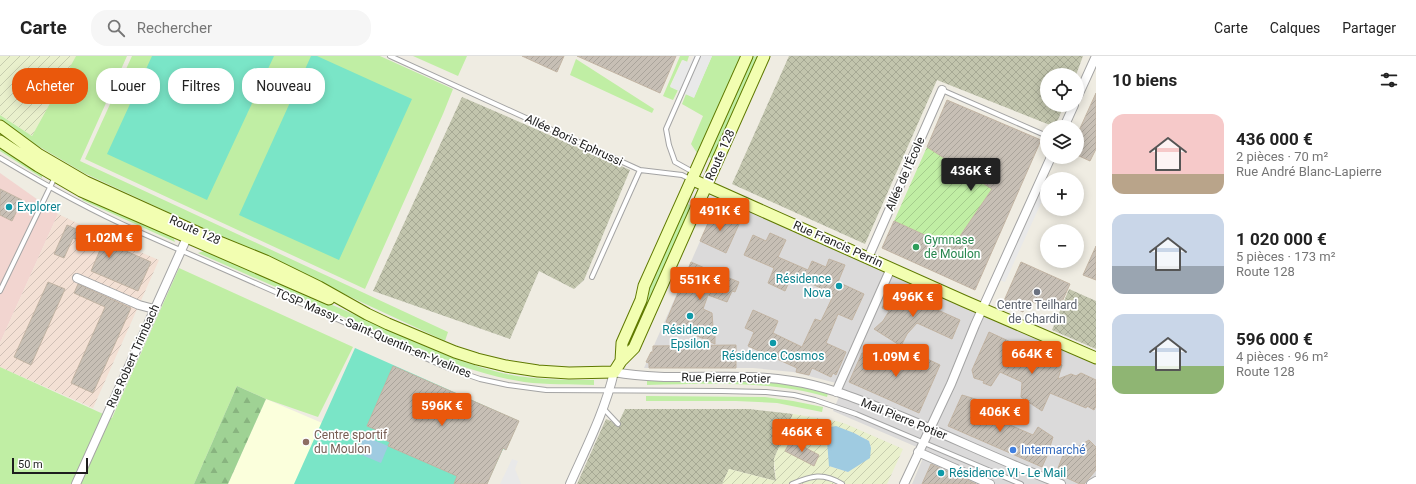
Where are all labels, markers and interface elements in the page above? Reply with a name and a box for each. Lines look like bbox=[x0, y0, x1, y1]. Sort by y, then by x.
search box bbox=[91, 10, 371, 46]
text: Carte bbox=[20, 16, 67, 39]
icon: search bbox=[105, 17, 127, 39]
text: Rechercher bbox=[137, 19, 212, 37]
text: Carte bbox=[1214, 20, 1248, 36]
text: Calques bbox=[1270, 20, 1320, 36]
text: Partager bbox=[1342, 20, 1396, 36]
chip: Acheter bbox=[12, 68, 88, 104]
chip: Louer bbox=[96, 68, 160, 104]
chip: Filtres bbox=[168, 68, 234, 104]
chip: Nouveau bbox=[242, 68, 325, 104]
map controls bbox=[1040, 68, 1084, 268]
button: locate bbox=[1040, 68, 1084, 112]
icon: filters bbox=[1378, 69, 1400, 91]
text: 10 biens bbox=[1112, 70, 1177, 90]
street label: Allée Boris Ephrussi bbox=[523, 111, 625, 169]
button: layers bbox=[1040, 120, 1084, 164]
street label: Route 128 bbox=[703, 127, 738, 183]
text: 436 000 € bbox=[1236, 129, 1313, 149]
icon: home bbox=[1144, 130, 1192, 178]
street label: Allée de l'École bbox=[882, 134, 928, 213]
text: 2 pièces · 70 m² bbox=[1236, 149, 1328, 164]
pin: 436K € bbox=[938, 158, 1004, 192]
text: 436K € bbox=[950, 163, 992, 178]
text: Rue André Blanc-Lapierre bbox=[1236, 164, 1382, 179]
button: + bbox=[1040, 172, 1084, 216]
pin: 491K € bbox=[687, 198, 753, 232]
place label: Explorer bbox=[17, 200, 61, 214]
marker: Explorer bbox=[4, 202, 14, 212]
text: 491K € bbox=[699, 203, 741, 218]
street label: Route 128 bbox=[167, 213, 223, 248]
street label: Rue Francis Perrin bbox=[791, 218, 885, 270]
button: − bbox=[1040, 224, 1084, 268]
pin: 1.02M € bbox=[72, 225, 146, 259]
text: 1 020 000 € bbox=[1236, 229, 1327, 249]
text: 1.02M € bbox=[85, 230, 133, 245]
icon: home bbox=[1144, 230, 1192, 278]
place label: Gymnase de Moulon bbox=[924, 233, 980, 261]
marker: Gymnase de Moulon bbox=[911, 242, 921, 252]
text: 5 pièces · 173 m² bbox=[1236, 249, 1335, 264]
text: Route 128 bbox=[1236, 264, 1295, 279]
pin: 551K € bbox=[667, 267, 733, 301]
text: 551K € bbox=[679, 272, 721, 287]
place label: Résidence Nova bbox=[776, 272, 831, 300]
marker: Résidence Nova bbox=[834, 281, 844, 291]
pin: 496K € bbox=[880, 284, 946, 318]
street label: TCSP Massy - Saint-Quentin-en-Yvelines bbox=[272, 285, 474, 381]
marker: Centre Teilhard de Chardin bbox=[1032, 287, 1042, 297]
text: 496K € bbox=[892, 289, 934, 304]
place label: Centre Teilhard de Chardin bbox=[997, 298, 1077, 326]
street label: Rue Robert Trimbach bbox=[104, 302, 162, 410]
marker: Résidence Epsilon bbox=[685, 311, 695, 321]
place label: Résidence Epsilon bbox=[662, 323, 718, 351]
text: 596 000 € bbox=[1236, 329, 1313, 349]
icon: home bbox=[1144, 330, 1192, 378]
marker: Résidence Cosmos bbox=[768, 338, 778, 348]
pin: 664K € bbox=[999, 341, 1065, 375]
pin: 1.09M € bbox=[859, 344, 933, 378]
text: 664K € bbox=[1011, 346, 1053, 361]
place label: Résidence Cosmos bbox=[722, 349, 824, 363]
text: 1.09M € bbox=[872, 349, 920, 364]
text: 4 pièces · 96 m² bbox=[1236, 349, 1328, 364]
text: Route 128 bbox=[1236, 364, 1295, 379]
street label: Rue Pierre Potier bbox=[681, 370, 771, 386]
pin: 596K € bbox=[409, 393, 475, 427]
street label: Mail Pierre Potier bbox=[859, 395, 949, 443]
text: 596K € bbox=[421, 398, 463, 413]
pin: 406K € bbox=[967, 399, 1033, 433]
text: 406K € bbox=[979, 404, 1021, 419]
pin: 466K € bbox=[769, 419, 835, 453]
text: 466K € bbox=[781, 424, 823, 439]
place label: Centre sportif du Moulon bbox=[314, 428, 388, 456]
marker: Centre sportif du Moulon bbox=[301, 437, 311, 447]
place label: Intermarché bbox=[1021, 443, 1086, 457]
marker: Intermarché bbox=[1008, 445, 1018, 455]
scale bar bbox=[12, 456, 88, 475]
text: 50 m bbox=[18, 458, 43, 471]
place label: Résidence VI - Le Mail bbox=[949, 466, 1066, 480]
marker: Résidence VI - Le Mail bbox=[936, 468, 946, 478]

